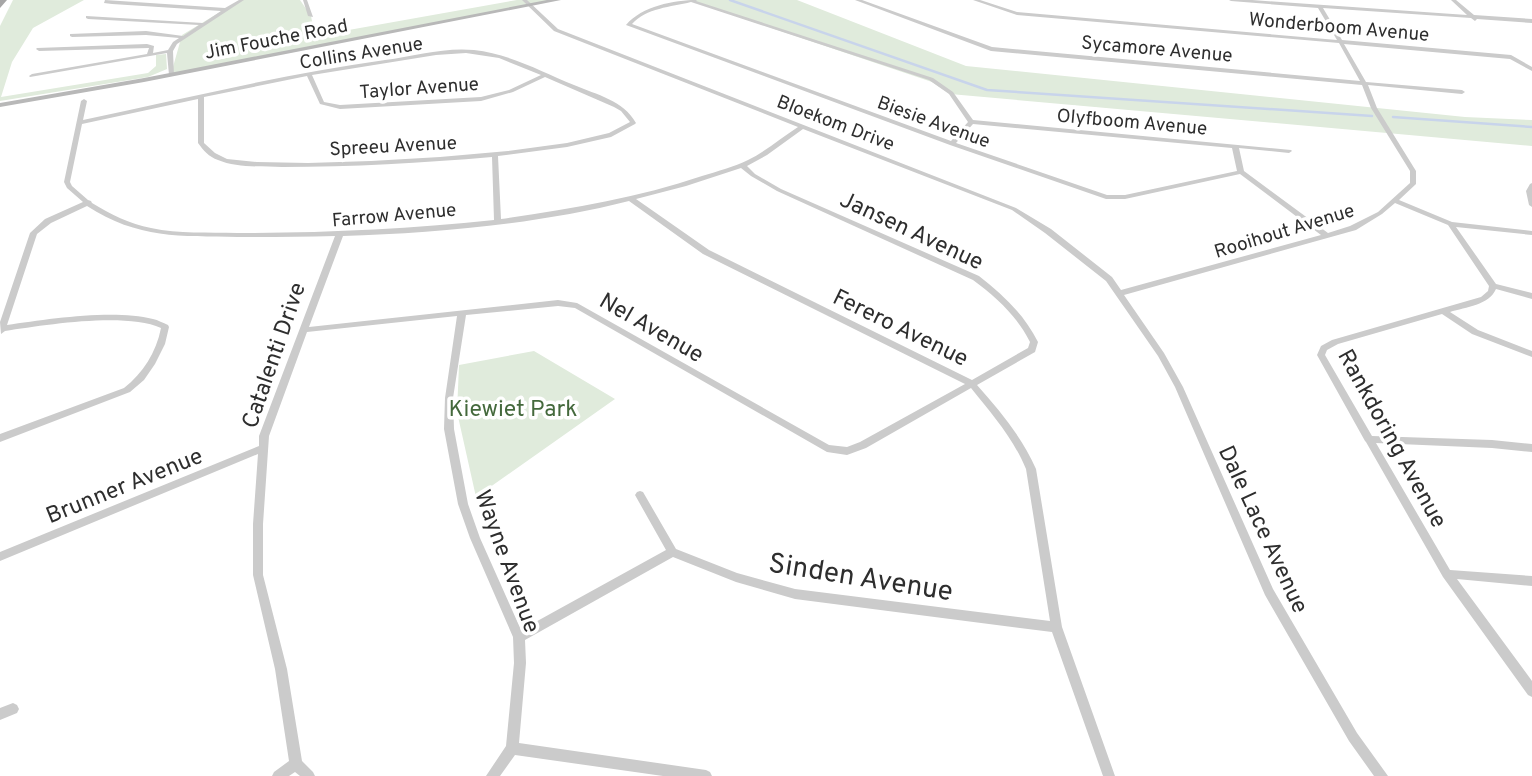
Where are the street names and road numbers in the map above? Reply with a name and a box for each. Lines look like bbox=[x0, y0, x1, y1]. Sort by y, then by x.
street label: Wonderboom Avenue bbox=[1248, 8, 1430, 48]
street label: Jim Fouche Road bbox=[203, 14, 350, 66]
street label: Sycamore Avenue bbox=[1080, 31, 1233, 69]
street label: Collins Avenue bbox=[298, 32, 425, 76]
street label: Taylor Avenue bbox=[358, 73, 480, 105]
street label: Bloekom Drive bbox=[773, 90, 898, 157]
street label: Biesie Avenue bbox=[874, 91, 993, 154]
street label: Olyfboom Avenue bbox=[1056, 104, 1208, 142]
street label: Spreeu Avenue bbox=[329, 132, 457, 162]
street label: Jansen Avenue bbox=[834, 186, 987, 278]
street label: Farrow Avenue bbox=[331, 199, 457, 233]
street label: Rooihout Avenue bbox=[1212, 199, 1358, 265]
street label: Catalenti Drive bbox=[237, 279, 314, 433]
street label: Ferero Avenue bbox=[827, 284, 972, 375]
street label: Nel Avenue bbox=[593, 288, 708, 371]
street label: Rankdoring Avenue bbox=[1330, 345, 1452, 534]
street label: Dale Lace Avenue bbox=[1210, 441, 1313, 619]
street label: Brunner Avenue bbox=[42, 443, 208, 532]
street label: Wayne Avenue bbox=[466, 486, 545, 637]
street label: Sinden Avenue bbox=[766, 547, 955, 611]

